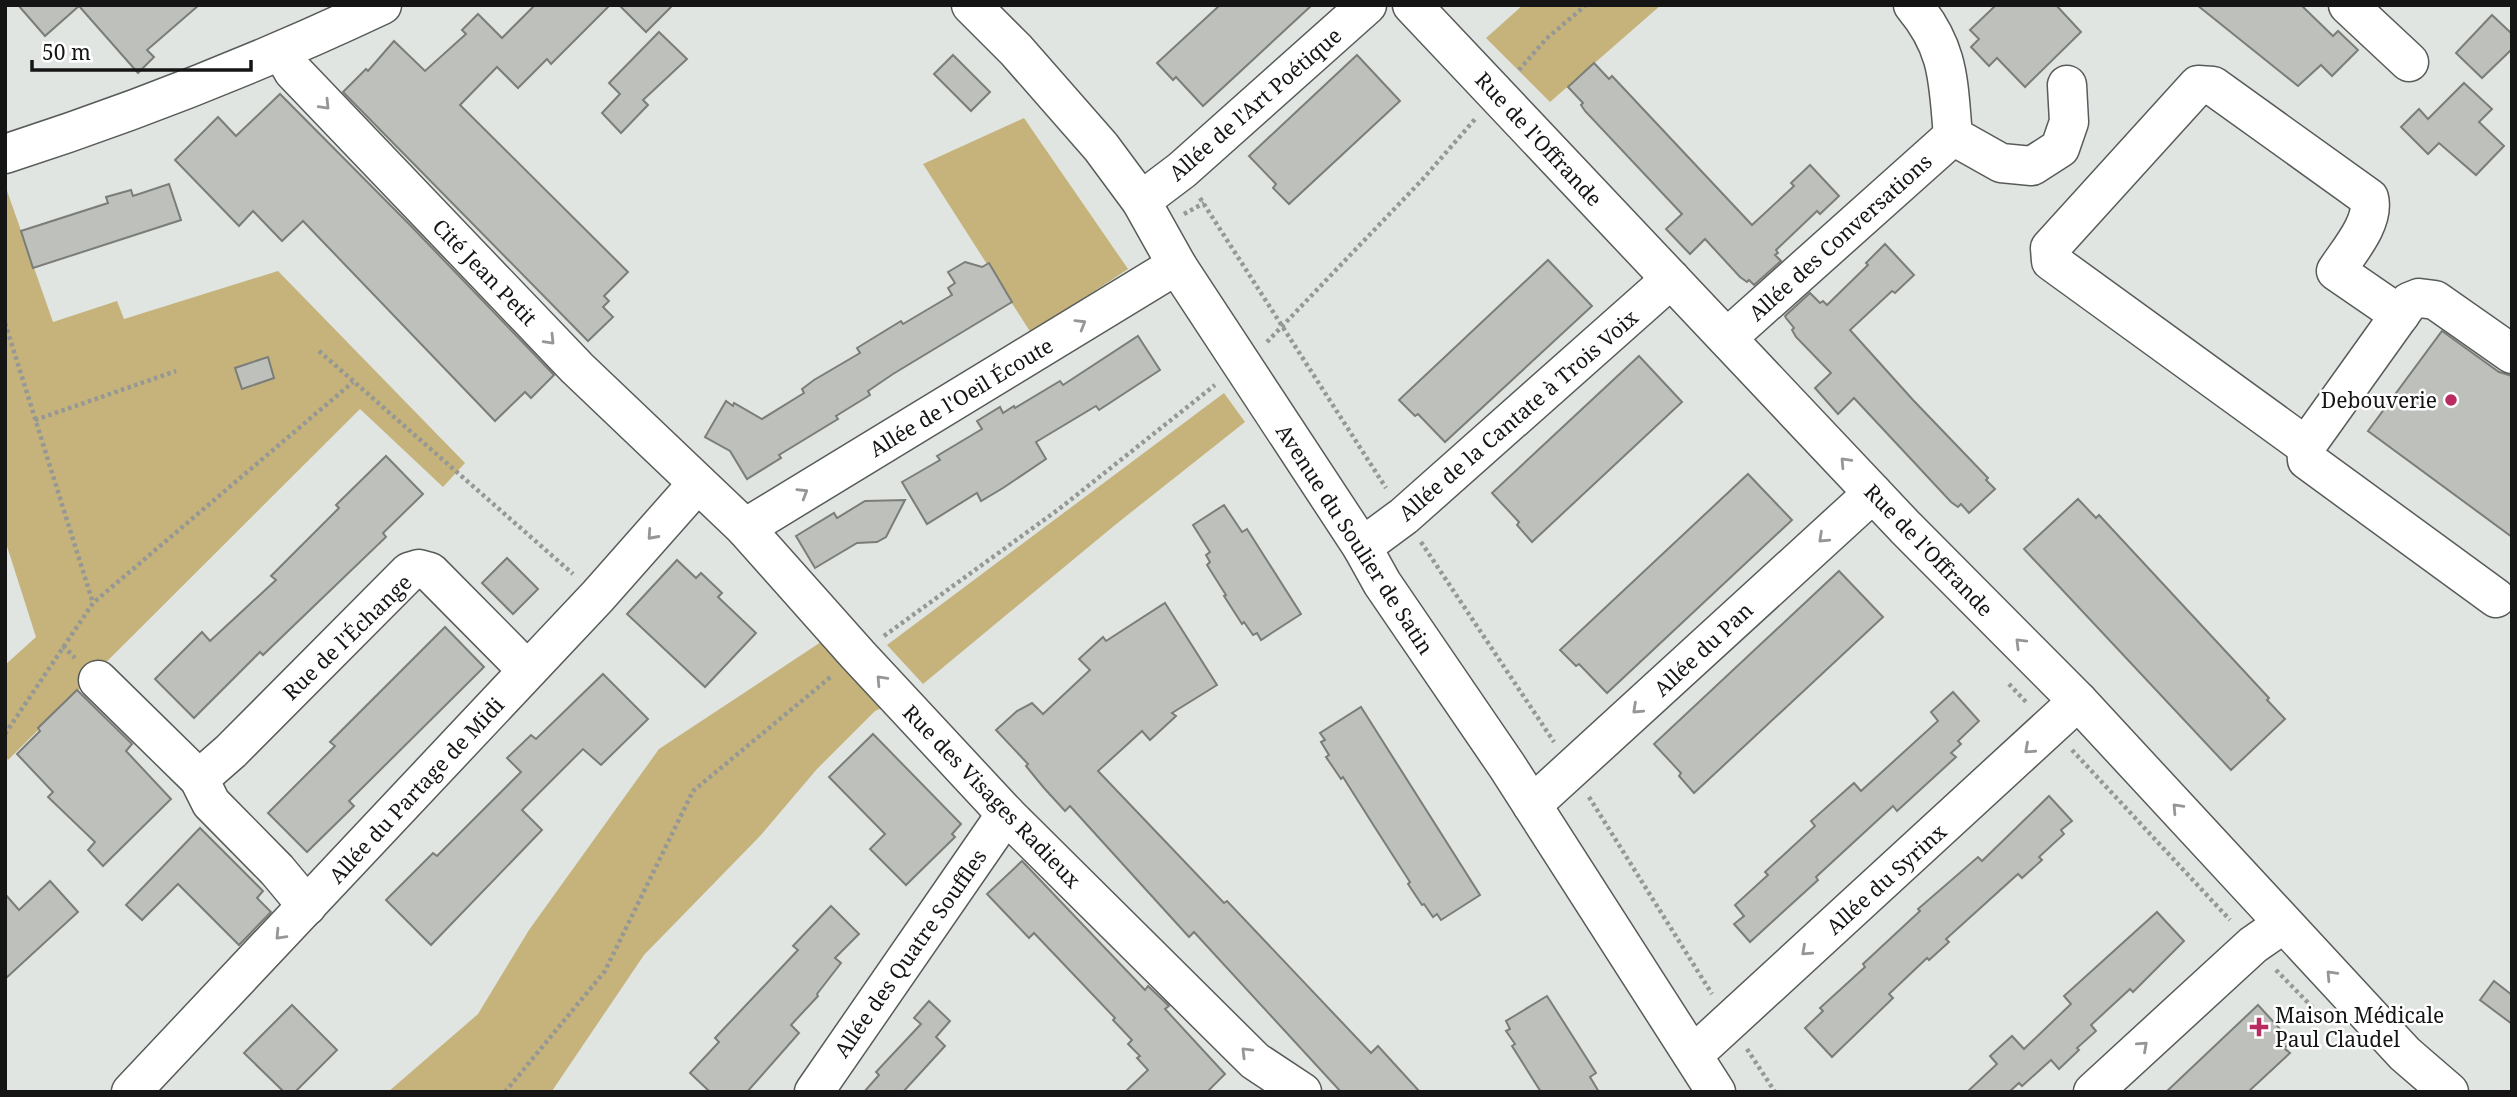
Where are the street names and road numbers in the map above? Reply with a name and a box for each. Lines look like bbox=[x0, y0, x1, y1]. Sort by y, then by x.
street label: Allée de l'Art Poétique bbox=[1163, 21, 1347, 187]
street label: Rue de l'Offrande bbox=[1469, 66, 1609, 212]
street label: Allée des Conversations bbox=[1742, 147, 1938, 327]
street label: Cité Jean Petit bbox=[427, 212, 543, 332]
street label: Allée de la Cantate à Trois Voix bbox=[1392, 303, 1644, 527]
street label: Allée de l'Oeil Écoute bbox=[864, 331, 1058, 463]
street label: Avenue du Soulier de Satin bbox=[1270, 418, 1440, 660]
street label: Rue de l'Offrande bbox=[1859, 478, 1999, 622]
street label: Rue de l'Échange bbox=[276, 568, 418, 706]
street label: Allée du Pan bbox=[1648, 596, 1758, 702]
street label: Allée du Partage de Midi bbox=[322, 691, 510, 889]
street label: Rue des Visages Radieux bbox=[897, 698, 1088, 894]
street label: Allée du Syrinx bbox=[1820, 817, 1953, 940]
street label: Allée des Quatre Souffles bbox=[827, 843, 993, 1063]

